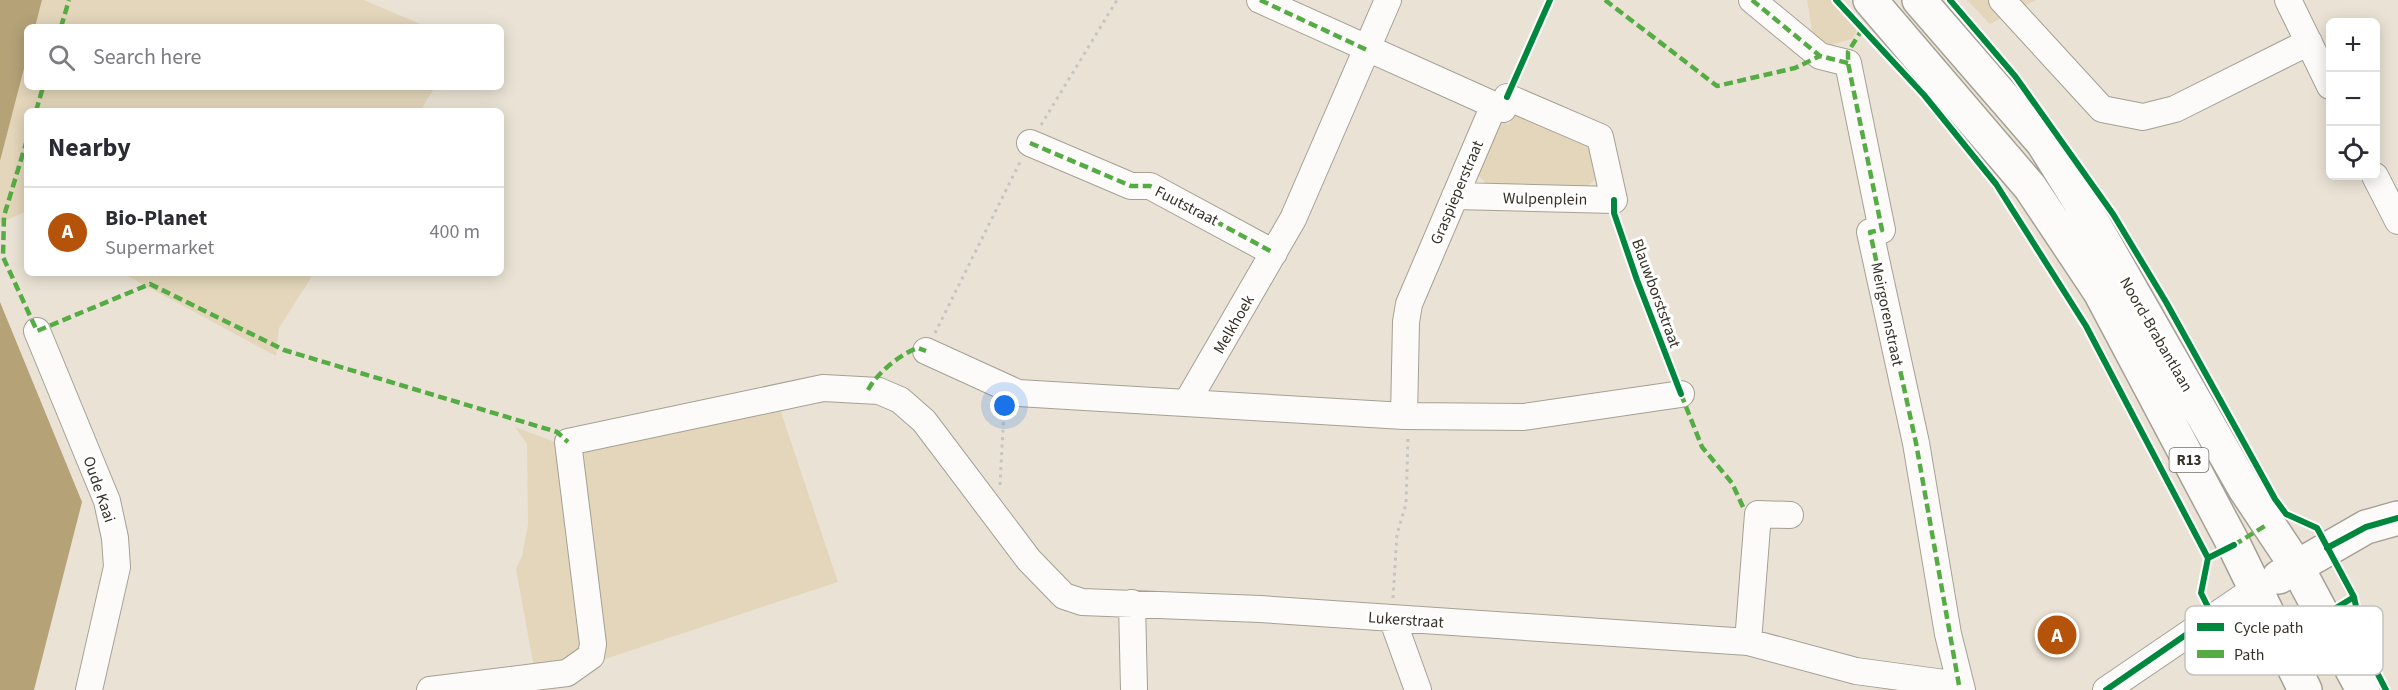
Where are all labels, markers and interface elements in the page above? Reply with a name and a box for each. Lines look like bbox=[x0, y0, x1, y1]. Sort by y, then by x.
map controls bbox=[2326, 18, 2380, 180]
button: + bbox=[2326, 18, 2380, 72]
search box bbox=[24, 24, 504, 90]
icon: search bbox=[45, 41, 78, 74]
text: Search here bbox=[93, 41, 201, 73]
button: − bbox=[2326, 72, 2380, 126]
button: locate bbox=[2326, 126, 2380, 180]
text: Nearby bbox=[48, 129, 131, 166]
street label: Graspieperstraat bbox=[1425, 136, 1489, 248]
street label: Fuutstraat bbox=[1151, 181, 1223, 232]
street label: Wulpenplein bbox=[1503, 187, 1587, 211]
text: Bio-Planet bbox=[105, 202, 207, 234]
text: A bbox=[62, 218, 73, 246]
text: 400 m bbox=[430, 218, 480, 246]
text: Supermarket bbox=[105, 234, 214, 262]
street label: Blauwborststraat bbox=[1626, 236, 1686, 352]
street label: Meirgorenstraat bbox=[1865, 260, 1909, 369]
street label: Noord-Brabantlaan bbox=[2114, 273, 2198, 396]
street label: Melkhoek bbox=[1208, 291, 1260, 358]
your location bbox=[990, 391, 1019, 420]
road number: R13 bbox=[2170, 448, 2208, 472]
street label: Oude Kaai bbox=[77, 453, 121, 525]
street label: Lukerstraat bbox=[1367, 606, 1445, 634]
legend bbox=[2185, 606, 2383, 675]
pin: A bbox=[2038, 612, 2076, 658]
text: Cycle path bbox=[2234, 617, 2303, 639]
text: Path bbox=[2234, 644, 2264, 666]

